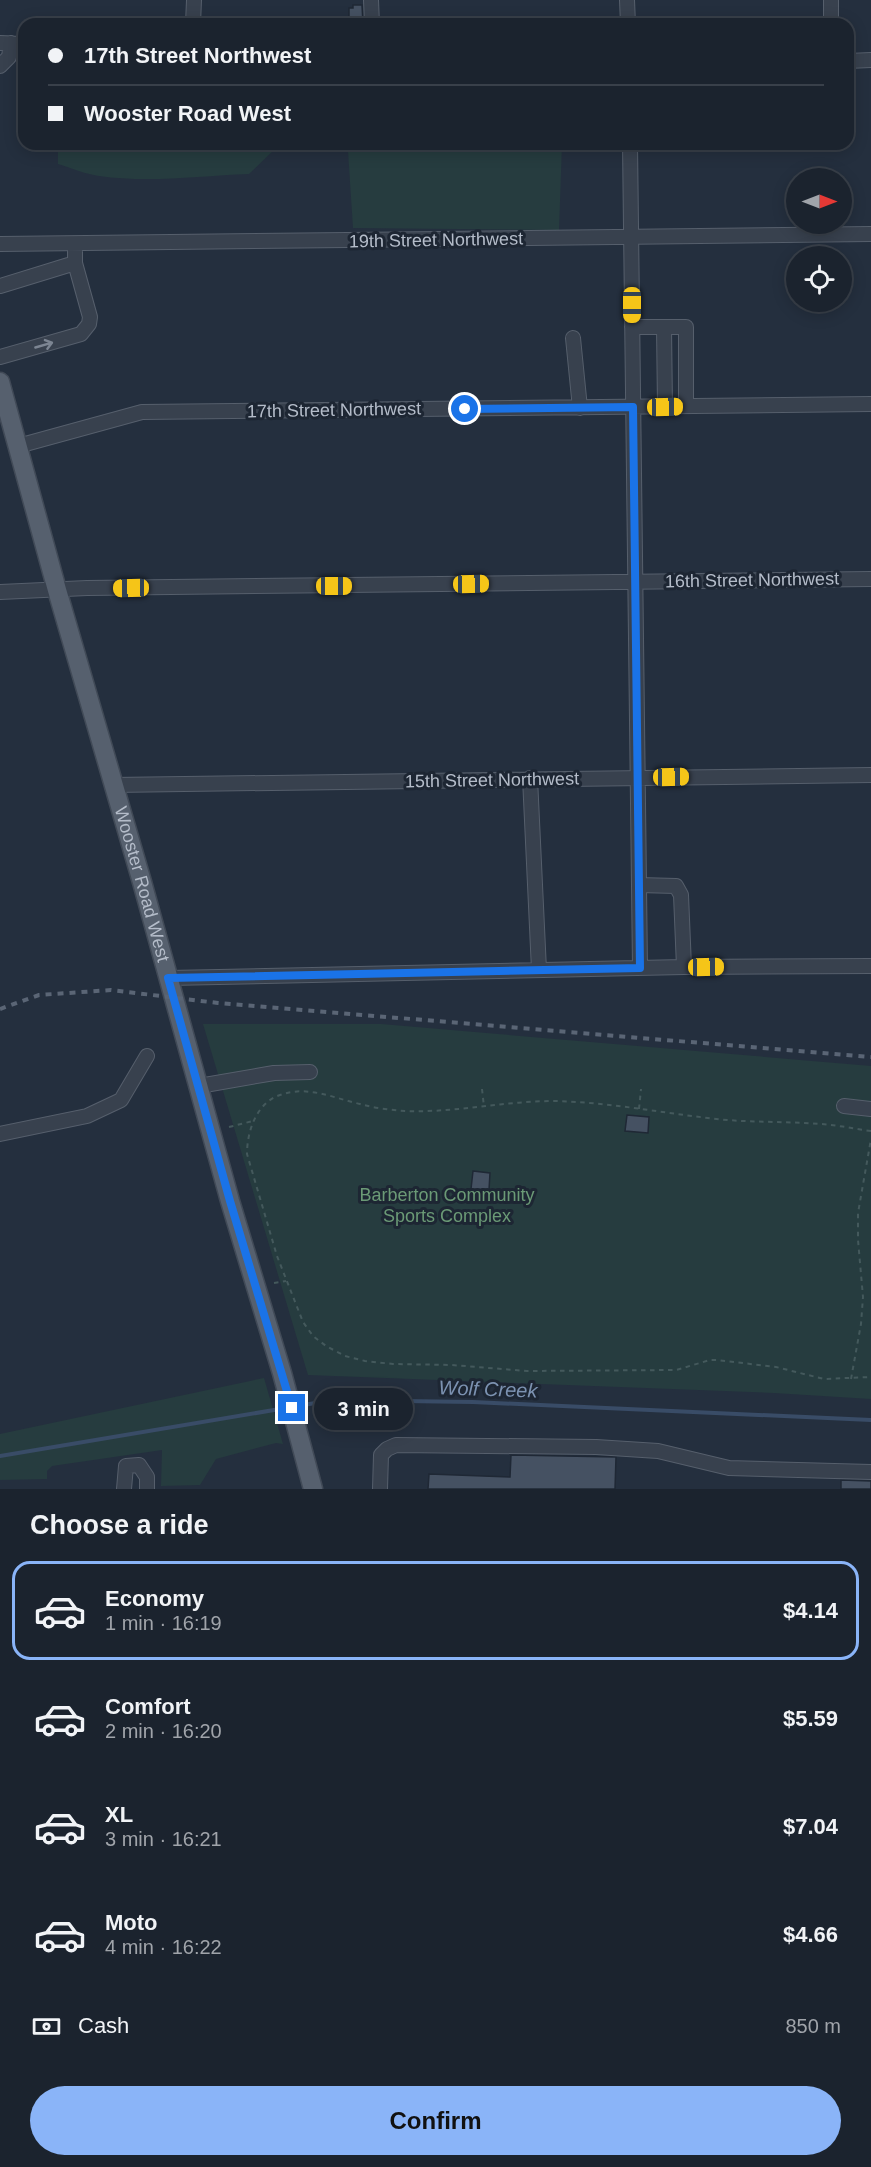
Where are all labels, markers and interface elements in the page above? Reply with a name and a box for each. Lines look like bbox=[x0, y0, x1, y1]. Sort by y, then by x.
text: 17th Street Northwest bbox=[84, 43, 311, 68]
text: Wooster Road West bbox=[84, 101, 291, 126]
north arrow bbox=[786, 168, 852, 234]
map controls bbox=[786, 168, 852, 312]
street label: 19th Street Northwest bbox=[349, 228, 523, 252]
button: locate bbox=[786, 246, 852, 312]
car bbox=[623, 287, 641, 323]
one-way arrow bbox=[34, 339, 53, 350]
route start bbox=[451, 395, 478, 422]
street label: 17th Street Northwest bbox=[247, 398, 421, 422]
car bbox=[647, 398, 683, 416]
street label: 16th Street Northwest bbox=[665, 568, 839, 592]
car bbox=[453, 575, 489, 593]
car bbox=[316, 577, 352, 595]
car bbox=[113, 579, 149, 597]
street label: 15th Street Northwest bbox=[405, 768, 579, 792]
car bbox=[653, 768, 689, 786]
street label: Wooster Road West bbox=[111, 804, 174, 964]
car bbox=[688, 958, 724, 976]
park label: Barberton Community Sports Complex bbox=[359, 1185, 535, 1226]
water label: Wolf Creek bbox=[438, 1376, 539, 1402]
callout: 3 min bbox=[313, 1387, 412, 1429]
route end bbox=[278, 1394, 305, 1421]
text: 3 min bbox=[337, 1398, 390, 1420]
text: Choose a ride bbox=[30, 1510, 209, 1540]
icon: car bbox=[33, 1584, 87, 1638]
text: Economy bbox=[105, 1586, 204, 1611]
text: $4.14 bbox=[783, 1598, 838, 1623]
text: 1 min · 16:19 bbox=[105, 1612, 222, 1634]
icon: car bbox=[33, 1692, 87, 1746]
text: Comfort bbox=[105, 1694, 191, 1719]
text: $5.59 bbox=[783, 1706, 838, 1731]
text: 2 min · 16:20 bbox=[105, 1720, 222, 1742]
icon: car bbox=[33, 1800, 87, 1854]
text: XL bbox=[105, 1802, 133, 1827]
text: $7.04 bbox=[783, 1814, 838, 1839]
text: 3 min · 16:21 bbox=[105, 1828, 222, 1850]
icon: car bbox=[33, 1908, 87, 1962]
text: Moto bbox=[105, 1910, 158, 1935]
text: $4.66 bbox=[783, 1922, 838, 1947]
text: 4 min · 16:22 bbox=[105, 1936, 222, 1958]
icon: cash bbox=[30, 2010, 63, 2043]
text: Cash bbox=[78, 2013, 129, 2038]
text: 850 m bbox=[785, 2015, 841, 2037]
button: Confirm bbox=[30, 2086, 841, 2155]

